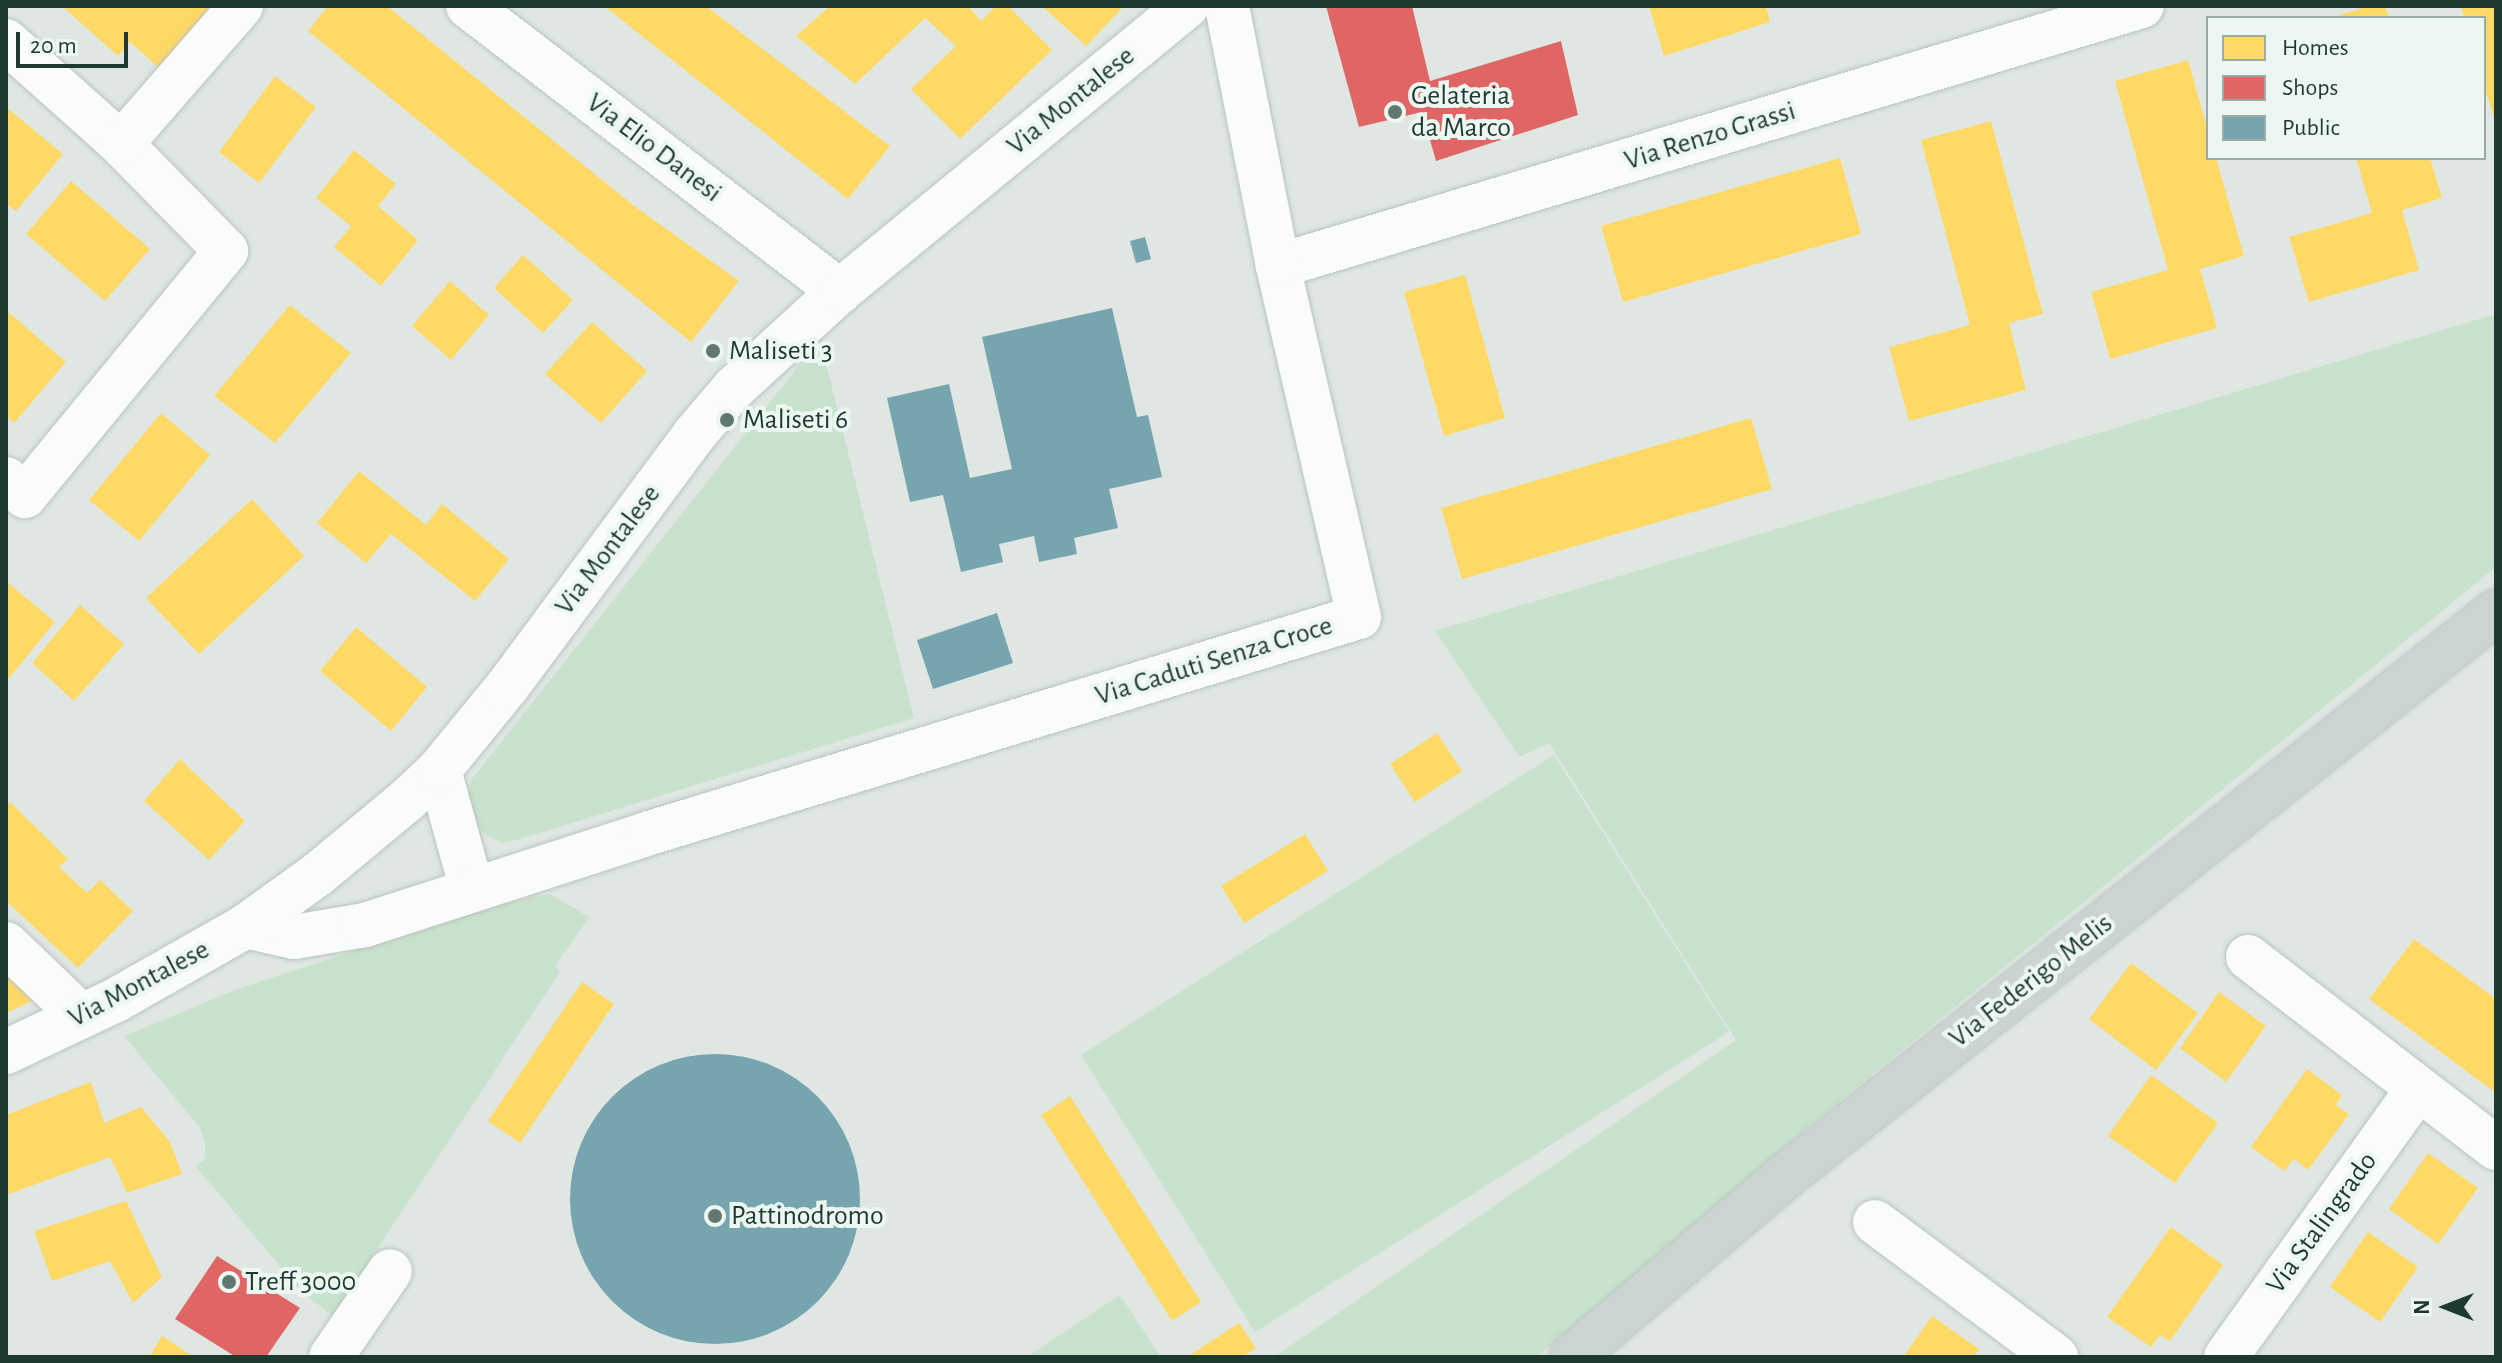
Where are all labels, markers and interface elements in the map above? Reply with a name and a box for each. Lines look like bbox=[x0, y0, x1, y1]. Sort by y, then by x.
scale bar bbox=[20, 16, 132, 66]
legend bbox=[2206, 16, 2486, 160]
text: 20 m bbox=[30, 34, 77, 58]
text: Homes bbox=[2282, 36, 2349, 60]
street label: Via Montalese bbox=[1000, 39, 1142, 163]
text: Shops bbox=[2282, 76, 2338, 100]
place label: Gelateria da Marco bbox=[1411, 79, 1511, 145]
street label: Via Elio Danesi bbox=[580, 86, 728, 210]
street label: Via Renzo Grassi bbox=[1620, 94, 1800, 178]
marker: Gelateria da Marco bbox=[1386, 103, 1404, 121]
text: Public bbox=[2282, 116, 2340, 140]
place label: Maliseti 3 bbox=[729, 334, 833, 368]
marker: Maliseti 3 bbox=[704, 342, 722, 360]
place label: Maliseti 6 bbox=[743, 403, 848, 437]
marker: Maliseti 6 bbox=[718, 411, 736, 429]
street label: Via Montalese bbox=[548, 478, 668, 622]
street label: Via Caduti Senza Croce bbox=[1091, 609, 1337, 713]
street label: Via Federigo Melis bbox=[1943, 907, 2119, 1055]
street label: Via Montalese bbox=[63, 933, 215, 1035]
street label: Via Stalingrado bbox=[2259, 1146, 2385, 1300]
place label: Pattinodromo bbox=[731, 1199, 884, 1233]
marker: Pattinodromo bbox=[706, 1207, 724, 1225]
place label: Treff 3000 bbox=[245, 1265, 356, 1299]
north arrow bbox=[2406, 1267, 2486, 1347]
marker: Treff 3000 bbox=[220, 1273, 238, 1291]
text: N bbox=[2411, 1299, 2433, 1315]

